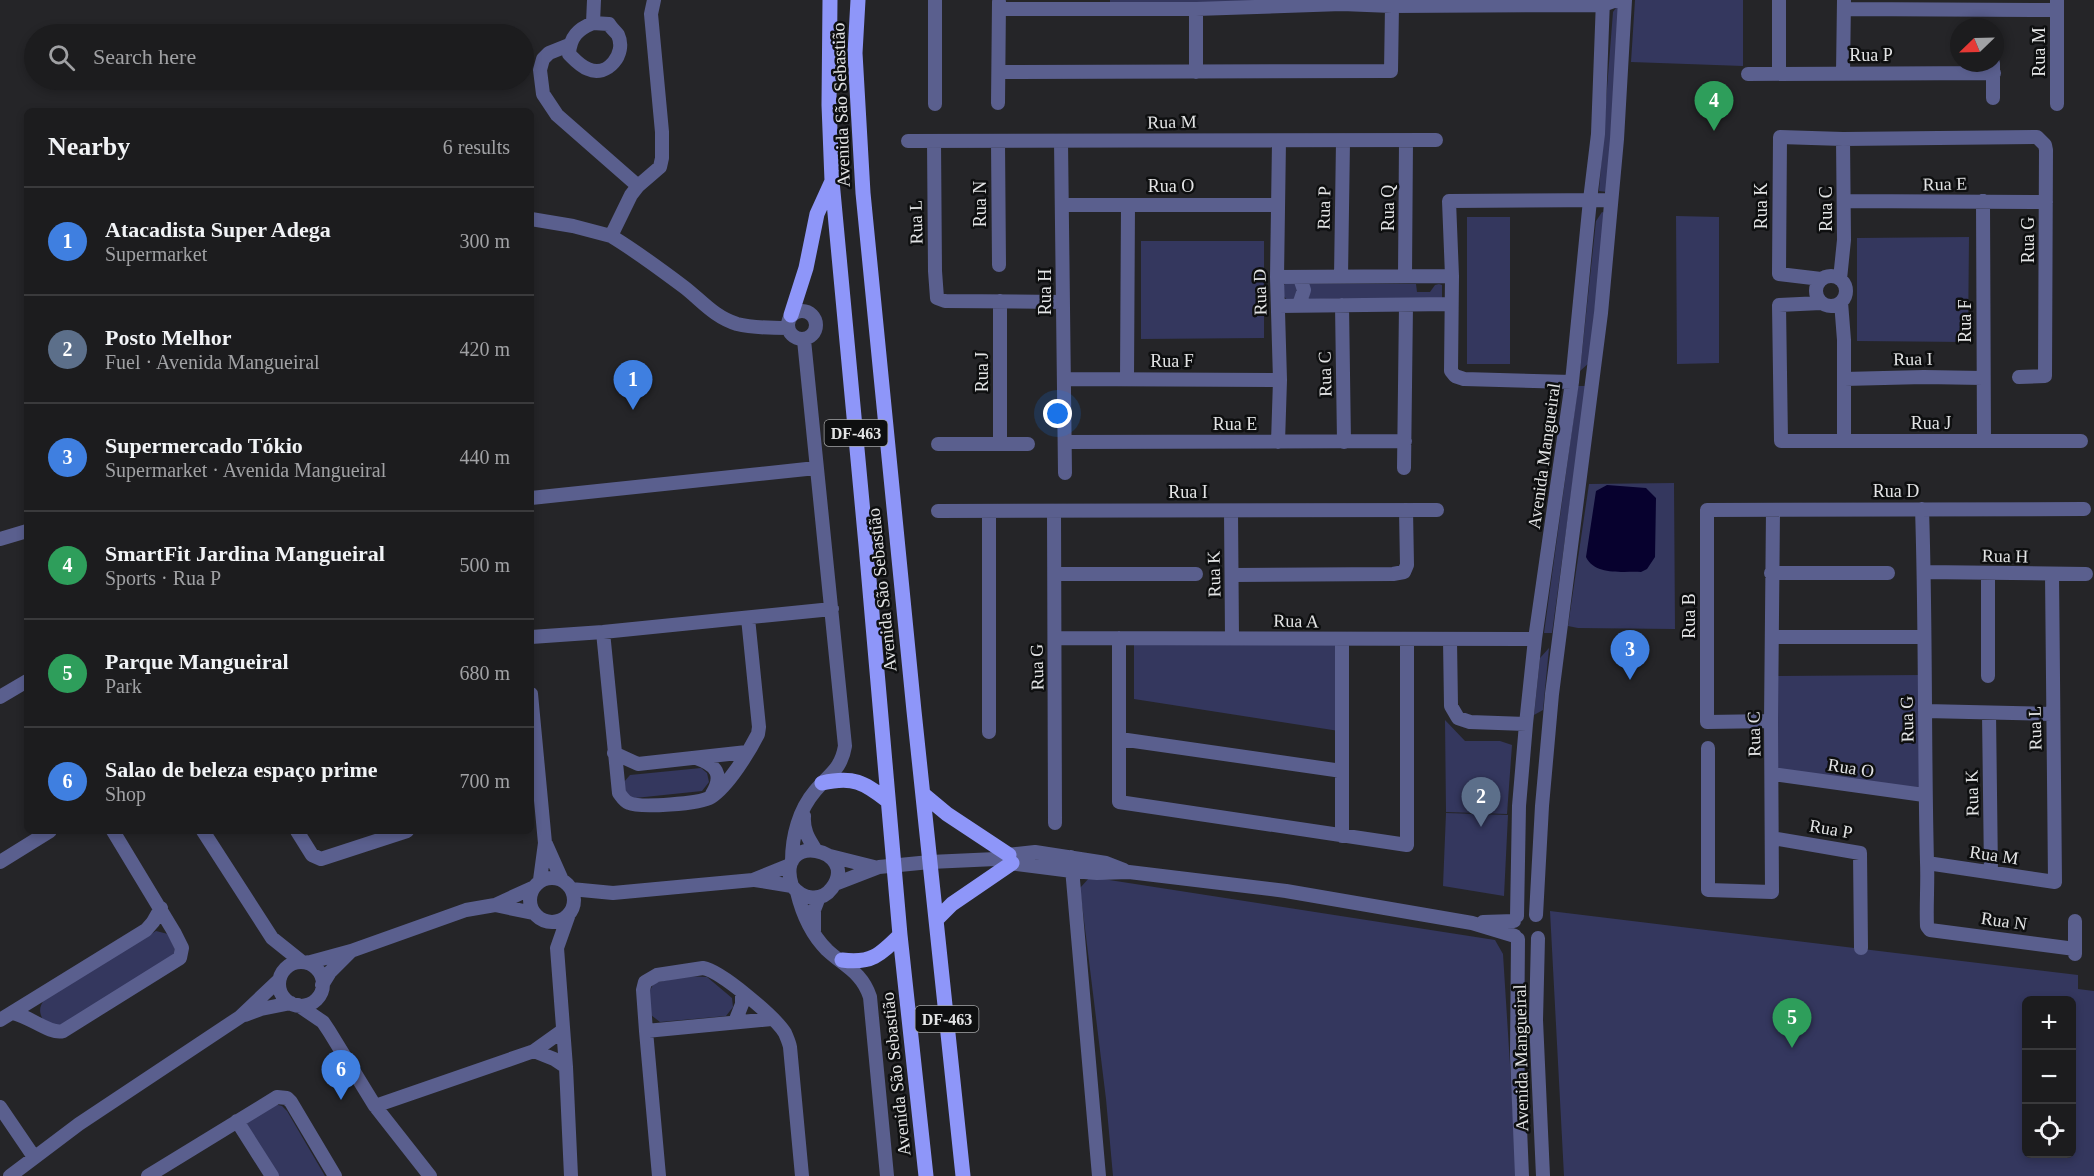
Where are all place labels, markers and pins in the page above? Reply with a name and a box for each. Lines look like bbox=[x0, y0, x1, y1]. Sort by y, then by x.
pin: 4 bbox=[1694, 82, 1734, 131]
pin: 1 bbox=[614, 360, 652, 410]
pin: 3 bbox=[1610, 630, 1650, 680]
pin: 2 bbox=[1462, 778, 1500, 827]
pin: 5 bbox=[1772, 998, 1812, 1048]
pin: 6 bbox=[322, 1050, 360, 1100]

